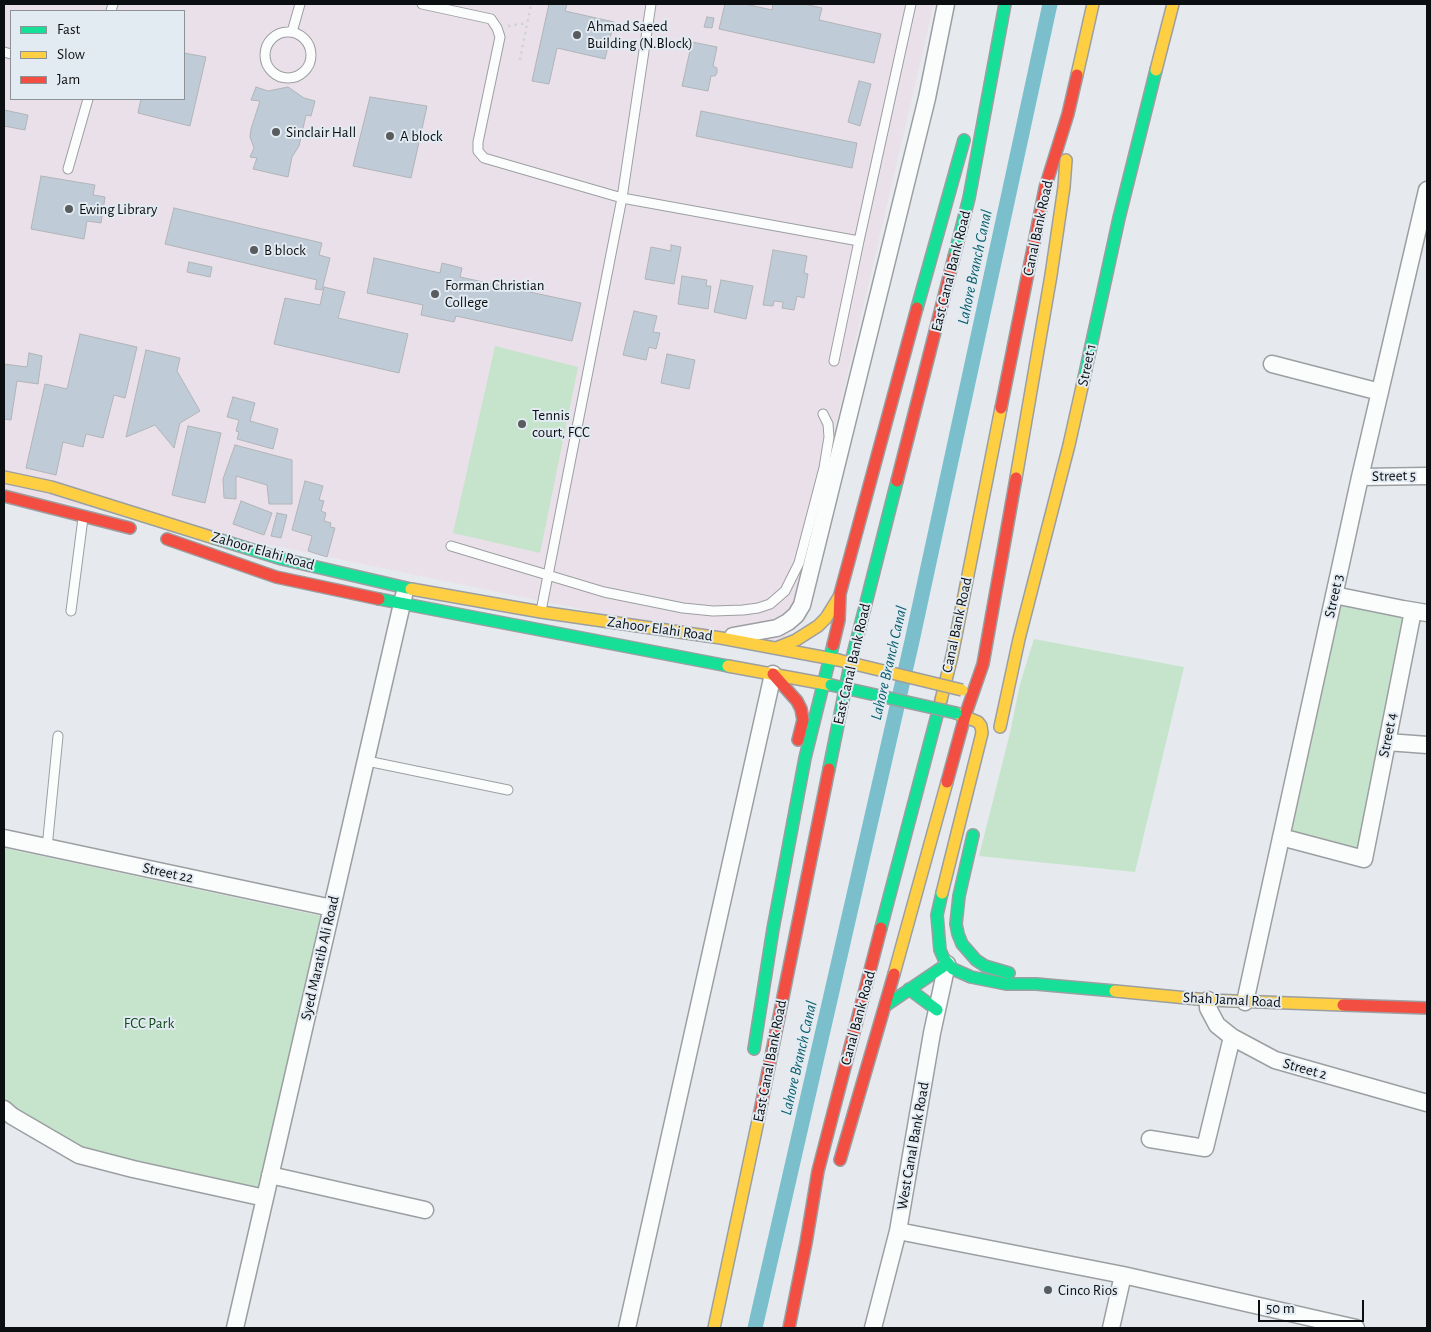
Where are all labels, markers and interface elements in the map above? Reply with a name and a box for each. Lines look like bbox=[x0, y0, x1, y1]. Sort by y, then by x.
legend bbox=[10, 10, 185, 100]
place label: Ahmad Saeed Building (N.Block) bbox=[587, 17, 693, 52]
text: Fast bbox=[57, 22, 80, 37]
marker: Ahmad Saeed Building (N.Block) bbox=[571, 29, 583, 41]
text: Slow bbox=[57, 47, 85, 62]
text: Jam bbox=[57, 72, 80, 87]
place label: Sinclair Hall bbox=[286, 123, 356, 141]
marker: Sinclair Hall bbox=[270, 126, 282, 138]
place label: A block bbox=[400, 127, 443, 145]
marker: A block bbox=[384, 130, 396, 142]
street label: Canal Bank Road bbox=[1019, 179, 1057, 277]
place label: Ewing Library bbox=[79, 200, 157, 218]
marker: Ewing Library bbox=[63, 203, 75, 215]
water label: Lahore Branch Canal bbox=[953, 208, 997, 326]
street label: East Canal Bank Road bbox=[927, 209, 975, 333]
place label: B block bbox=[264, 241, 306, 259]
marker: B block bbox=[248, 244, 260, 256]
place label: Forman Christian College bbox=[445, 276, 544, 311]
marker: Forman Christian College bbox=[429, 288, 441, 300]
street label: Street 1 bbox=[1074, 342, 1100, 388]
place label: Tennis court, FCC bbox=[532, 406, 590, 441]
marker: Tennis court, FCC bbox=[516, 418, 528, 430]
street label: Street 5 bbox=[1372, 467, 1416, 485]
street label: Zahoor Elahi Road bbox=[210, 528, 316, 574]
street label: Street 3 bbox=[1321, 573, 1347, 619]
street label: Canal Bank Road bbox=[938, 576, 976, 674]
street label: East Canal Bank Road bbox=[829, 602, 875, 726]
water label: Lahore Branch Canal bbox=[866, 604, 912, 722]
street label: Zahoor Elahi Road bbox=[606, 613, 714, 645]
street label: Street 4 bbox=[1375, 711, 1401, 759]
street label: Street 22 bbox=[141, 859, 195, 887]
street label: Syed Maratib Ali Road bbox=[297, 894, 343, 1022]
street label: Canal Bank Road bbox=[837, 969, 879, 1067]
street label: Shah Jamal Road bbox=[1183, 988, 1281, 1012]
street label: East Canal Bank Road bbox=[749, 999, 791, 1123]
water label: Lahore Branch Canal bbox=[776, 999, 822, 1117]
park label: FCC Park bbox=[124, 1014, 174, 1032]
street label: Street 2 bbox=[1281, 1054, 1329, 1084]
street label: West Canal Bank Road bbox=[893, 1081, 933, 1211]
place label: Cinco Rios bbox=[1058, 1281, 1118, 1299]
marker: Cinco Rios bbox=[1042, 1284, 1054, 1296]
scale bar bbox=[1261, 1290, 1367, 1322]
text: 50 m bbox=[1266, 1301, 1295, 1316]

